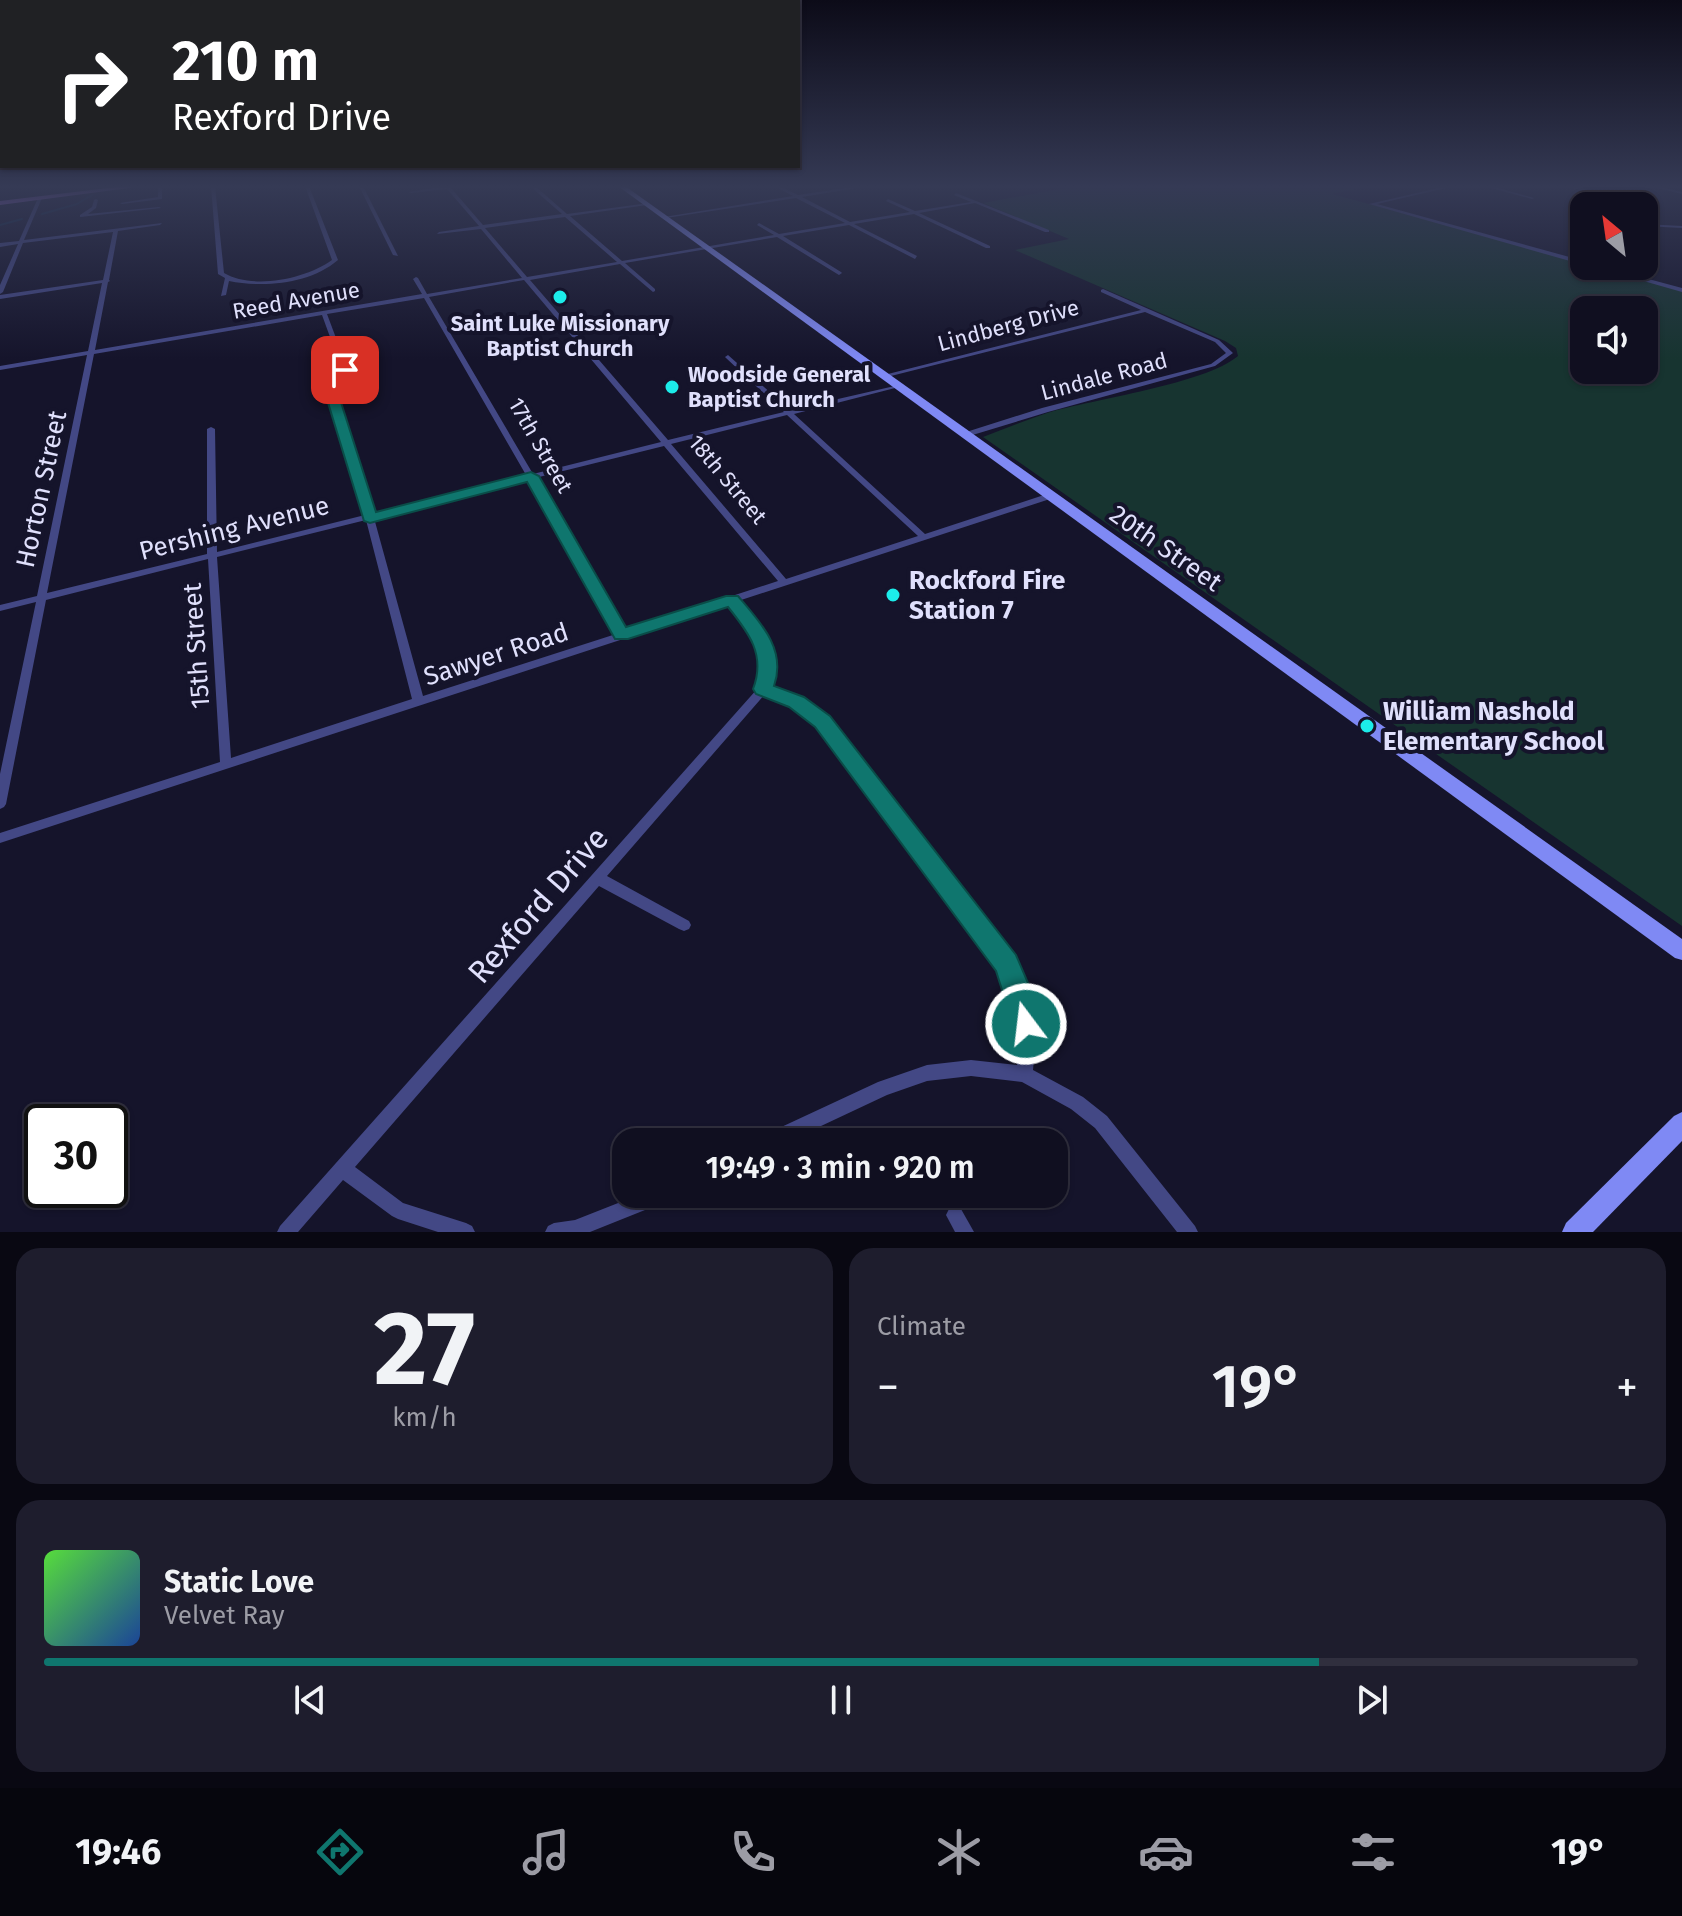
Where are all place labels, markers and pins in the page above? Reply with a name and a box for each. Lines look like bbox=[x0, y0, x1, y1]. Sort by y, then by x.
marker: Saint Luke Missionary Baptist Church bbox=[551, 288, 569, 306]
place label: Saint Luke Missionary Baptist Church bbox=[451, 310, 670, 362]
pin bbox=[311, 336, 379, 404]
place label: Woodside General Baptist Church bbox=[688, 361, 871, 413]
marker: Woodside General Baptist Church bbox=[663, 378, 681, 396]
place label: Rockford Fire Station 7 bbox=[909, 565, 1065, 626]
marker: Rockford Fire Station 7 bbox=[884, 586, 902, 604]
place label: William Nashold Elementary School bbox=[1383, 696, 1604, 757]
marker: William Nashold Elementary School bbox=[1358, 717, 1376, 735]

